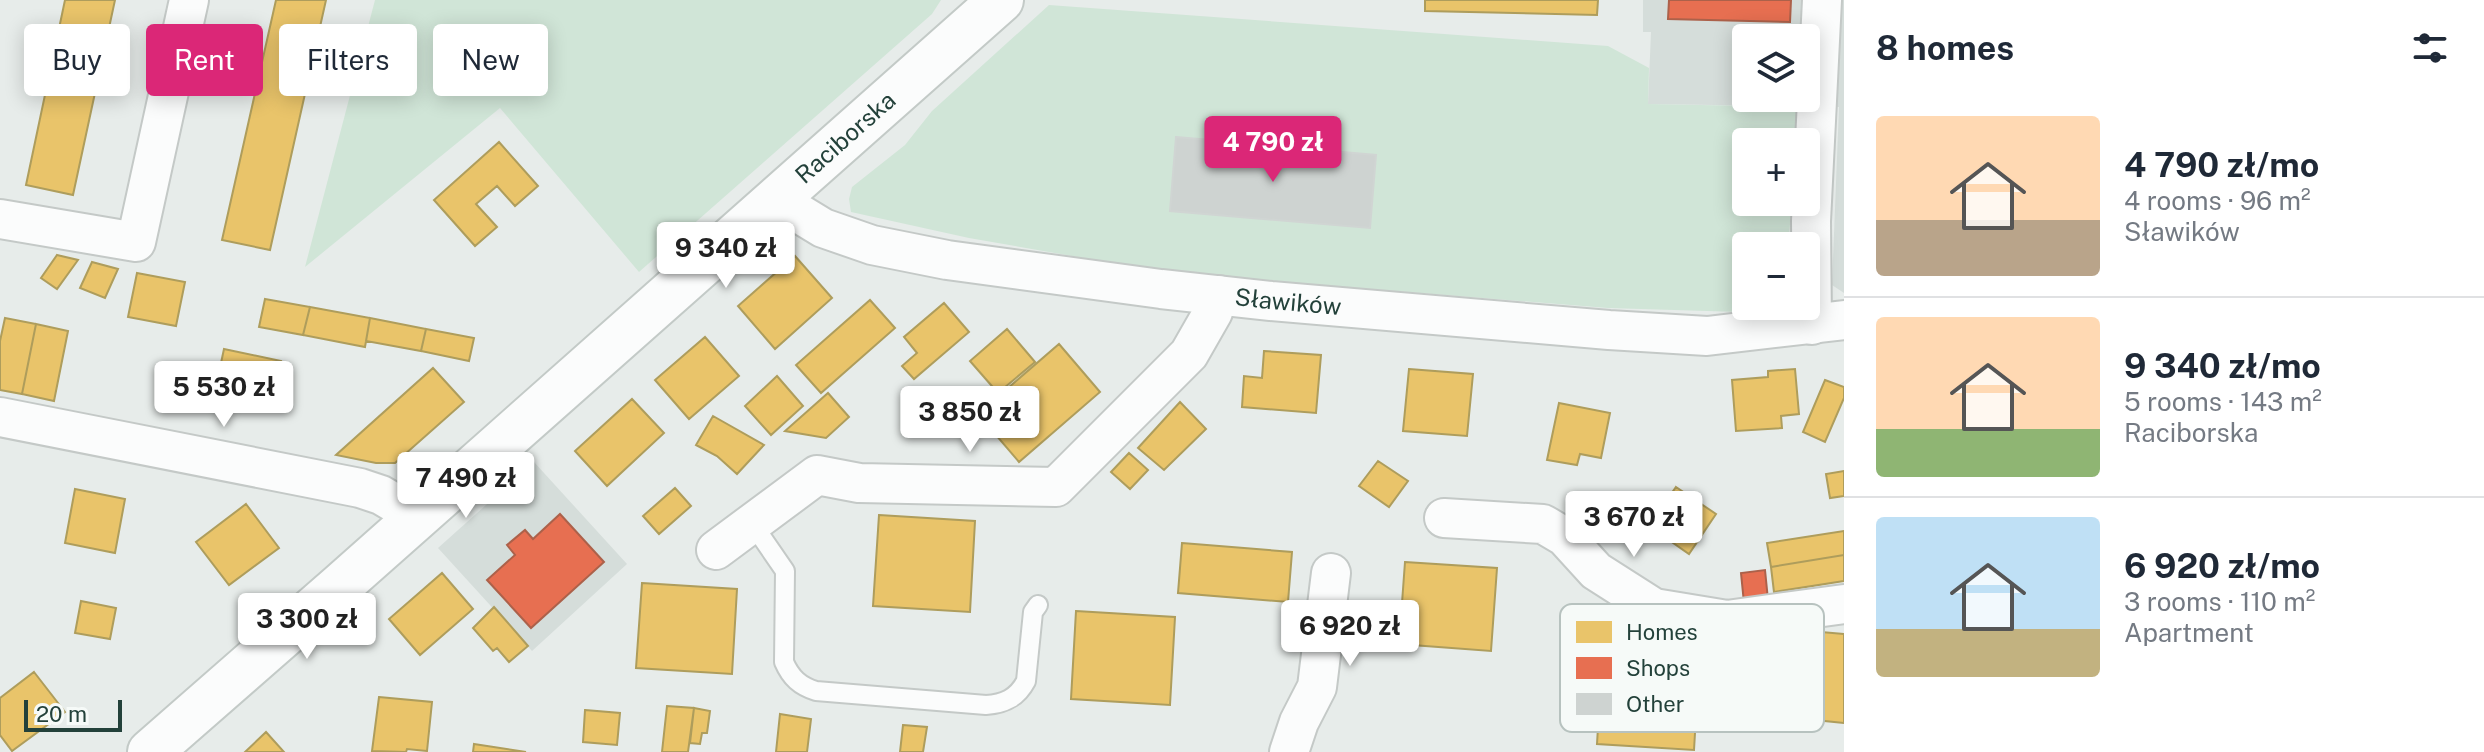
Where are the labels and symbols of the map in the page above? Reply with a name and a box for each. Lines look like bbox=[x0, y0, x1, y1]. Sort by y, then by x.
street label: Raciborska bbox=[789, 85, 901, 189]
pin: 4 790 zł bbox=[1190, 116, 1356, 184]
pin: 9 340 zł bbox=[643, 222, 809, 290]
street label: Sławików bbox=[1233, 282, 1343, 320]
pin: 5 530 zł bbox=[141, 361, 307, 429]
pin: 3 850 zł bbox=[887, 386, 1053, 454]
pin: 7 490 zł bbox=[383, 452, 549, 520]
pin: 3 670 zł bbox=[1551, 491, 1717, 559]
pin: 3 300 zł bbox=[224, 593, 390, 661]
pin: 6 920 zł bbox=[1267, 600, 1433, 668]
legend bbox=[1560, 604, 1824, 732]
text: Homes bbox=[1626, 619, 1698, 645]
text: Shops bbox=[1626, 655, 1690, 681]
text: Other bbox=[1626, 691, 1684, 717]
scale bar bbox=[24, 696, 122, 732]

